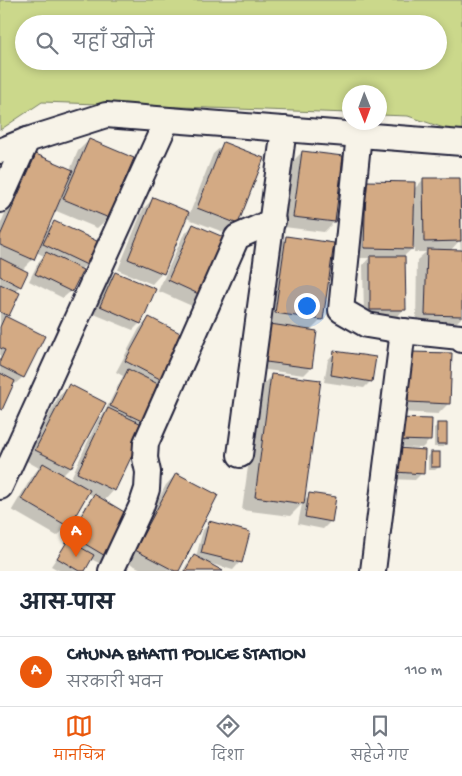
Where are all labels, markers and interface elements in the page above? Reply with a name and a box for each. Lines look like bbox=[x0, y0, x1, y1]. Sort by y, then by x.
search box bbox=[15, 15, 447, 70]
icon: search bbox=[33, 29, 61, 57]
text: यहाँ खोजें bbox=[73, 33, 154, 56]
north arrow bbox=[342, 85, 387, 130]
your location bbox=[294, 293, 320, 319]
pin: A bbox=[60, 516, 92, 557]
text: आस-पास bbox=[20, 593, 114, 618]
text: CHUNA BHATTI POLICE STATION bbox=[67, 644, 306, 667]
text: A bbox=[31, 662, 41, 681]
text: 110 m bbox=[405, 662, 442, 681]
text: सरकारी भवन bbox=[67, 675, 162, 694]
tab: मानचित्र bbox=[54, 712, 105, 771]
tab: दिशा bbox=[212, 712, 244, 771]
tab: सहेजे गए bbox=[351, 712, 409, 771]

